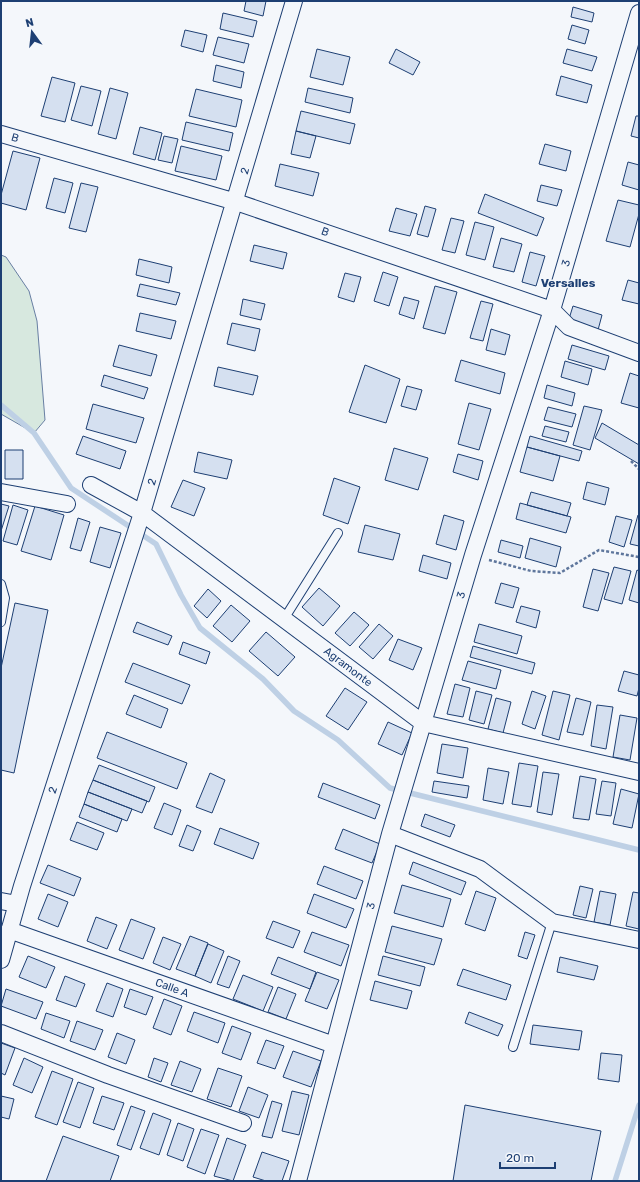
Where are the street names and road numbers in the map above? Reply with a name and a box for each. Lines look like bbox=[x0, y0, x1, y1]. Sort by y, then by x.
street label: B bbox=[10, 131, 20, 145]
street label: 2 bbox=[238, 166, 252, 176]
street label: B bbox=[319, 225, 331, 239]
street label: 3 bbox=[559, 258, 573, 268]
street label: 2 bbox=[145, 477, 159, 487]
street label: 3 bbox=[454, 590, 468, 600]
street label: Agramonte bbox=[321, 645, 375, 689]
street label: 2 bbox=[46, 785, 60, 795]
street label: 3 bbox=[364, 901, 378, 911]
street label: Calle A bbox=[153, 976, 191, 1000]

